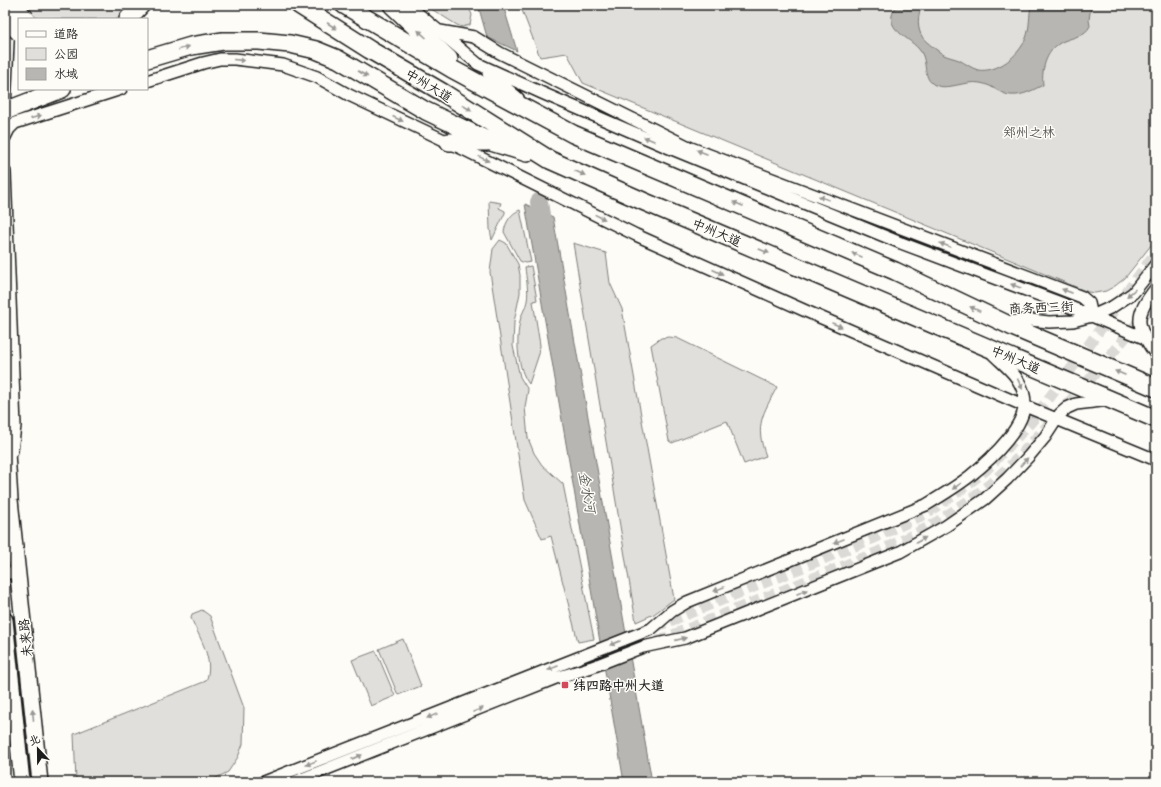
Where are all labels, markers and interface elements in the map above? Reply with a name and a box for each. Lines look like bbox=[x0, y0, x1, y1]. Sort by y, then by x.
legend bbox=[18, 18, 148, 90]
one-way arrow bbox=[327, 22, 337, 30]
text: 道路 bbox=[54, 25, 78, 42]
one-way arrow bbox=[417, 30, 427, 39]
text: 公园 bbox=[54, 45, 78, 62]
one-way arrow bbox=[179, 45, 191, 51]
one-way arrow bbox=[233, 57, 245, 63]
street label: 中州大道 bbox=[402, 64, 456, 106]
text: 水域 bbox=[54, 65, 78, 82]
one-way arrow bbox=[357, 70, 369, 77]
one-way arrow bbox=[462, 104, 472, 112]
one-way arrow bbox=[30, 113, 42, 119]
one-way arrow bbox=[393, 116, 404, 122]
park label: 郑州之林 bbox=[1003, 123, 1055, 141]
one-way arrow bbox=[642, 136, 654, 142]
one-way arrow bbox=[696, 148, 708, 154]
one-way arrow bbox=[478, 156, 489, 163]
one-way arrow bbox=[574, 170, 585, 176]
one-way arrow bbox=[817, 195, 829, 201]
one-way arrow bbox=[732, 201, 743, 207]
one-way arrow bbox=[594, 214, 606, 221]
street label: 中州大道 bbox=[690, 214, 744, 250]
one-way arrow bbox=[939, 241, 951, 247]
one-way arrow bbox=[758, 249, 770, 255]
one-way arrow bbox=[852, 252, 863, 258]
one-way arrow bbox=[712, 269, 724, 275]
one-way arrow bbox=[1010, 283, 1022, 289]
one-way arrow bbox=[1060, 287, 1072, 293]
one-way arrow bbox=[1126, 289, 1136, 298]
street label: 商务西三街 bbox=[1008, 297, 1074, 317]
one-way arrow bbox=[970, 306, 981, 312]
one-way arrow bbox=[831, 322, 843, 328]
street label: 中州大道 bbox=[989, 341, 1043, 377]
one-way arrow bbox=[1114, 369, 1126, 375]
one-way arrow bbox=[1017, 378, 1023, 390]
one-way arrow bbox=[1019, 456, 1028, 467]
water label: 金水河 bbox=[575, 470, 601, 516]
one-way arrow bbox=[951, 482, 962, 490]
one-way arrow bbox=[915, 537, 927, 544]
one-way arrow bbox=[833, 538, 845, 544]
one-way arrow bbox=[712, 587, 724, 593]
one-way arrow bbox=[796, 589, 808, 595]
street label: 未来路 bbox=[14, 618, 36, 658]
one-way arrow bbox=[675, 636, 687, 642]
one-way arrow bbox=[609, 641, 621, 647]
one-way arrow bbox=[546, 665, 558, 671]
place label: 纬四路中州大道 bbox=[573, 676, 664, 694]
marker: 纬四路中州大道 bbox=[560, 680, 570, 690]
one-way arrow bbox=[472, 706, 484, 712]
one-way arrow bbox=[30, 709, 36, 721]
one-way arrow bbox=[425, 713, 437, 719]
north arrow bbox=[18, 729, 58, 769]
text: 北 bbox=[27, 731, 42, 748]
one-way arrow bbox=[351, 754, 363, 760]
one-way arrow bbox=[304, 761, 316, 767]

